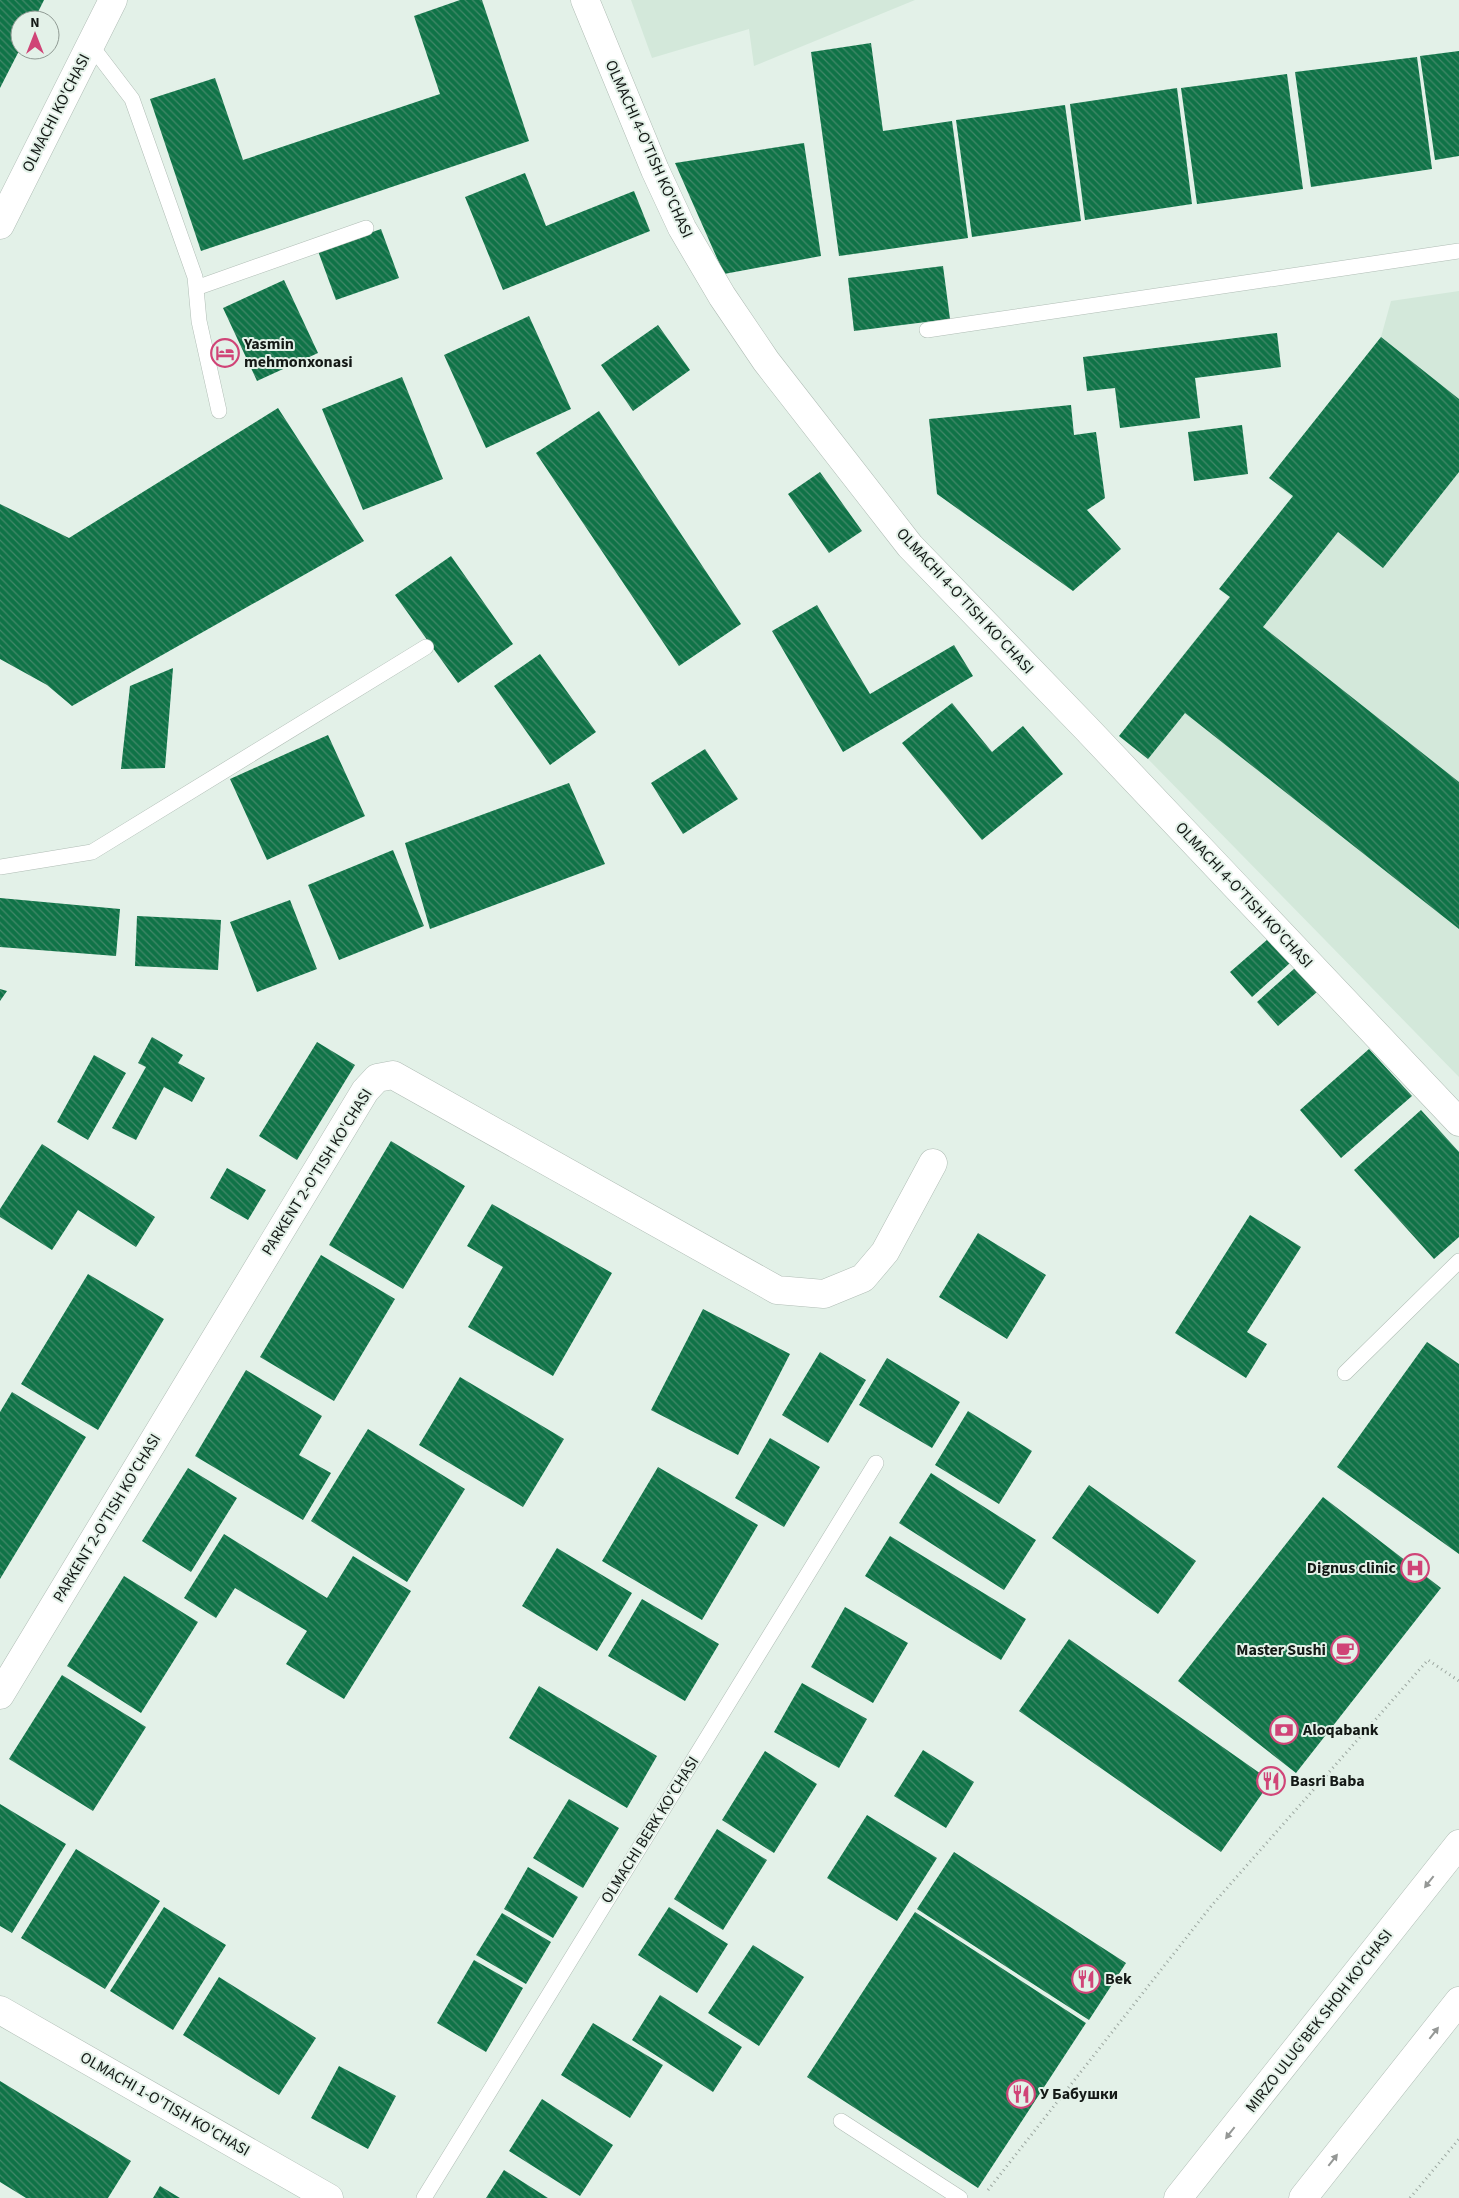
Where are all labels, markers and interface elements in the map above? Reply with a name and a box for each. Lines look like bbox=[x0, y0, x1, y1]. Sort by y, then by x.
north arrow bbox=[10, 10, 60, 60]
text: N bbox=[30, 13, 40, 33]
street label: OLMACHI KO'CHASI bbox=[17, 50, 95, 176]
street label: OLMACHI 4-O'TISH KO'CHASI bbox=[600, 57, 698, 241]
place label: Yasmin mehmonxonasi bbox=[243, 333, 353, 373]
hotel icon: Yasmin mehmonxonasi bbox=[210, 338, 240, 368]
street label: OLMACHI 4-O'TISH KO'CHASI bbox=[891, 523, 1039, 679]
street label: OLMACHI 4-O'TISH KO'CHASI bbox=[1170, 817, 1318, 973]
street label: PARKENT 2-O'TISH KO'CHASI bbox=[257, 1084, 377, 1260]
street label: PARKENT 2-O'TISH KO'CHASI bbox=[48, 1430, 166, 1606]
hospital icon: Dignus clinic bbox=[1400, 1553, 1430, 1583]
place label: Dignus clinic bbox=[1307, 1557, 1397, 1579]
cafe icon: Master Sushi bbox=[1330, 1635, 1360, 1665]
place label: Master Sushi bbox=[1236, 1639, 1326, 1661]
bank icon: Aloqabank bbox=[1269, 1715, 1299, 1745]
place label: Aloqabank bbox=[1302, 1719, 1379, 1741]
street label: OLMACHI BERK KO'CHASI bbox=[596, 1752, 704, 1908]
restaurant icon: Basri Baba bbox=[1256, 1766, 1286, 1796]
place label: Basri Baba bbox=[1290, 1770, 1365, 1792]
one-way arrow bbox=[1423, 1875, 1434, 1888]
street label: MIRZO ULUG'BEK SHOH KO'CHASI bbox=[1241, 1925, 1397, 2117]
restaurant icon: Bek bbox=[1071, 1964, 1101, 1994]
place label: Bek bbox=[1105, 1968, 1132, 1990]
one-way arrow bbox=[1429, 2026, 1439, 2039]
street label: OLMACHI 1-O'TISH KO'CHASI bbox=[76, 2046, 254, 2162]
restaurant icon: У Бабушки bbox=[1006, 2079, 1036, 2109]
place label: У Бабушки bbox=[1040, 2083, 1118, 2105]
one-way arrow bbox=[1224, 2126, 1235, 2139]
one-way arrow bbox=[1328, 2153, 1338, 2167]

